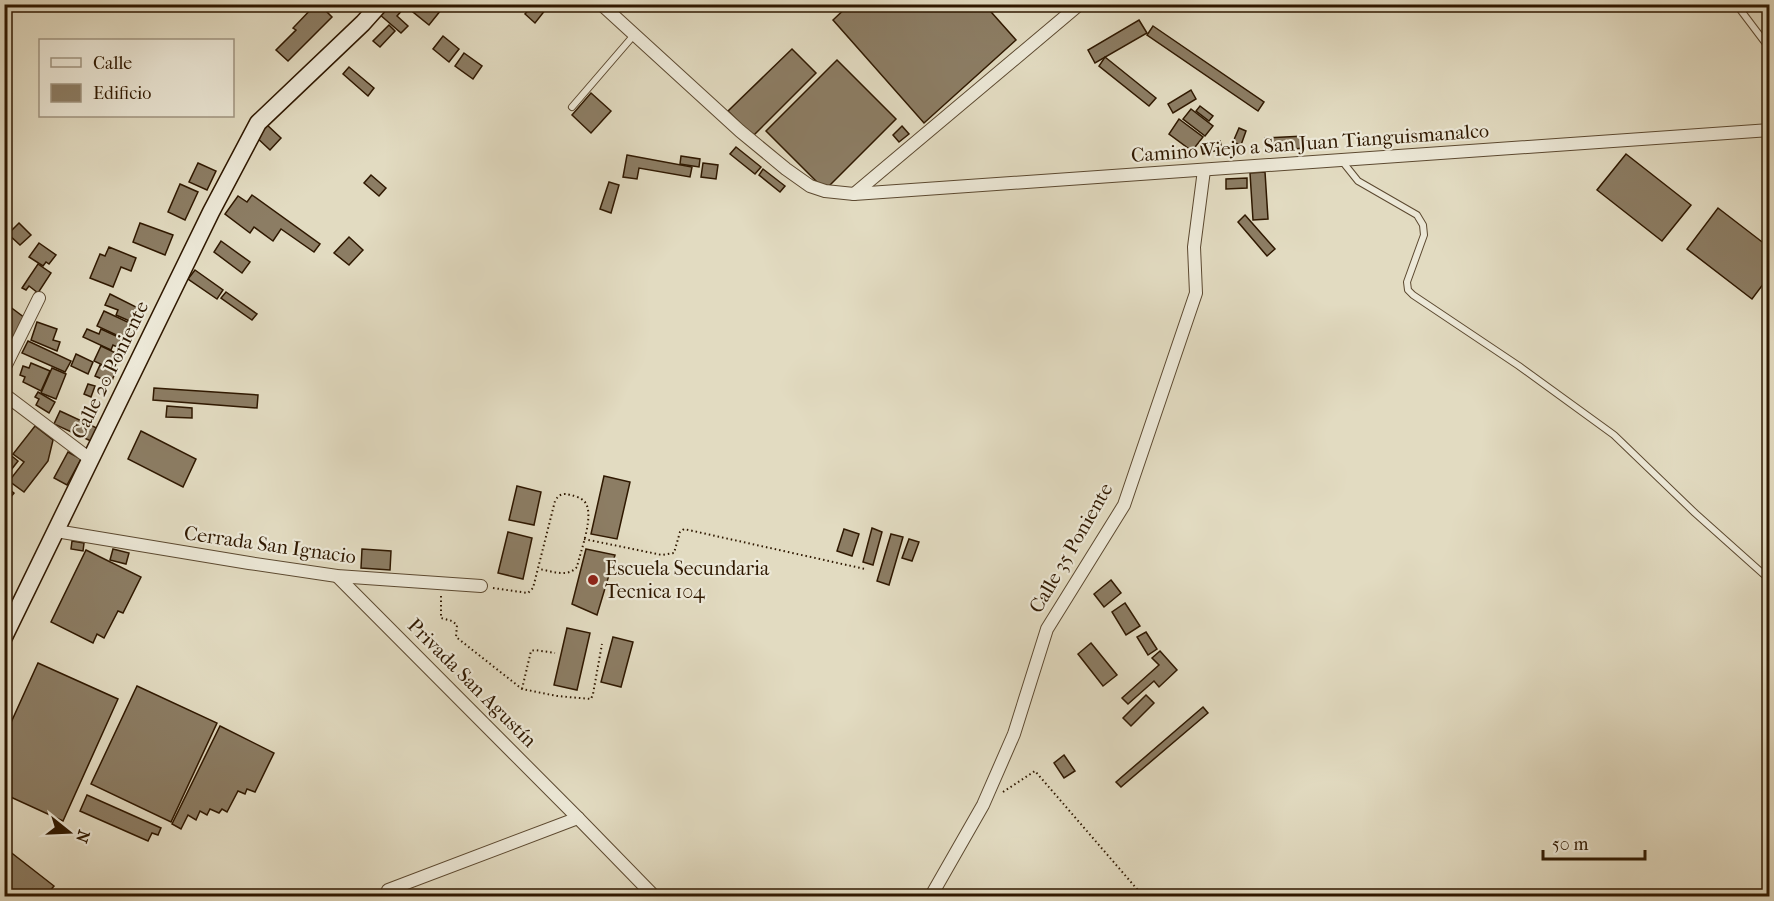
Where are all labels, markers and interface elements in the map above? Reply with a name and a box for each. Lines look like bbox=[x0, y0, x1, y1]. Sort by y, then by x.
legend bbox=[39, 39, 234, 117]
text: Calle bbox=[93, 53, 132, 74]
text: Edificio bbox=[93, 83, 151, 104]
street label: Camino Viejo a San Juan Tianguismanalco bbox=[1130, 119, 1490, 167]
street label: Calle 20 Poniente bbox=[67, 297, 153, 443]
street label: Calle 35 Poniente bbox=[1024, 479, 1118, 617]
street label: Cerrada San Ignacio bbox=[182, 522, 358, 568]
place label: Escuela Secundaria Tecnica 104 bbox=[605, 557, 770, 603]
marker: Escuela Secundaria Tecnica 104 bbox=[586, 573, 600, 587]
street label: Privada San Agustín bbox=[403, 614, 541, 752]
north arrow bbox=[39, 802, 99, 862]
scale bar bbox=[1543, 823, 1645, 861]
text: N bbox=[72, 828, 94, 846]
text: 50 m bbox=[1552, 834, 1589, 855]

